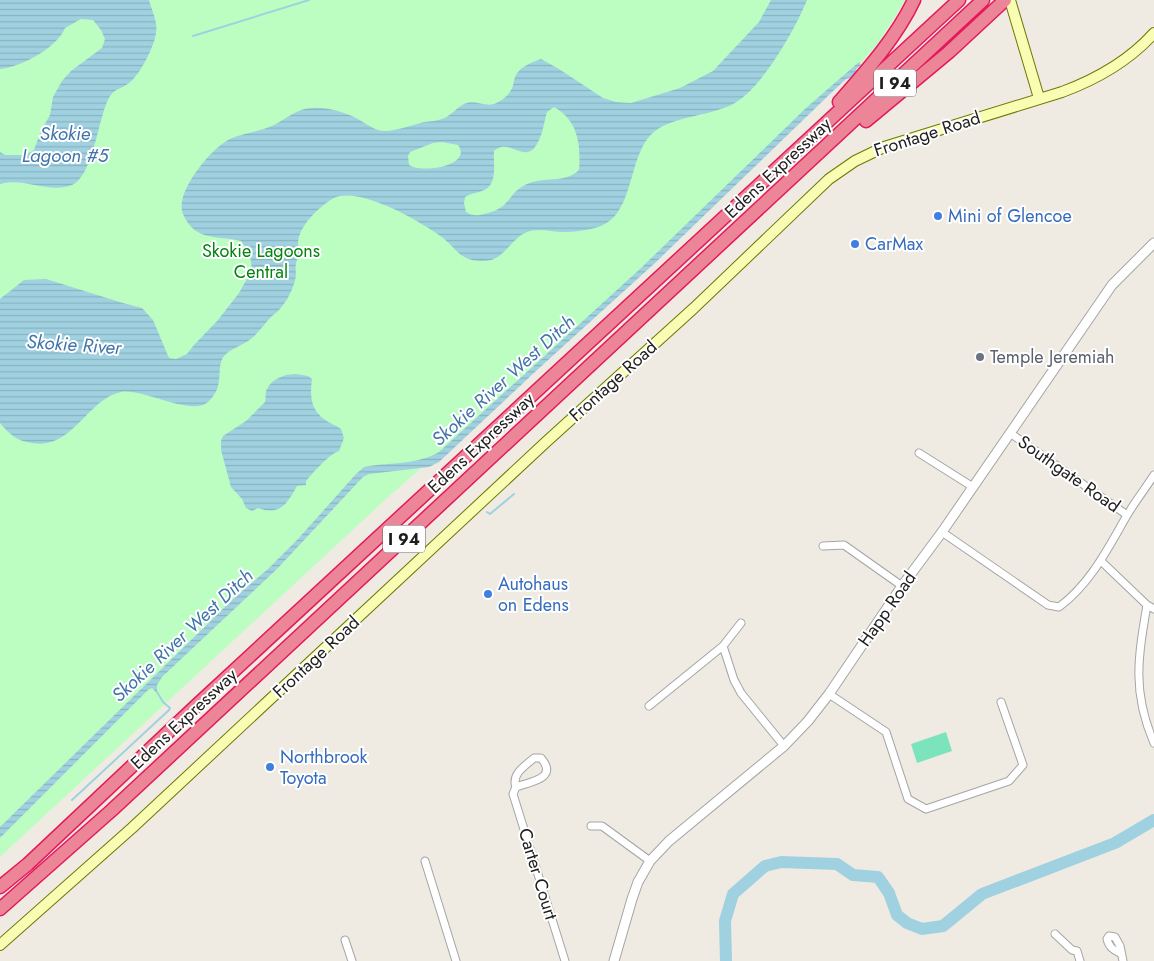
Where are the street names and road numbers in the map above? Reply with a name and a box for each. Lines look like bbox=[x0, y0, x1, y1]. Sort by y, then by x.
road number: I 94 bbox=[874, 70, 916, 96]
street label: Frontage Road bbox=[870, 105, 984, 163]
street label: Edens Expressway bbox=[719, 112, 837, 224]
street label: Frontage Road bbox=[563, 334, 663, 428]
street label: Edens Expressway bbox=[422, 387, 540, 499]
street label: Southgate Road bbox=[1013, 429, 1125, 519]
road number: I 94 bbox=[383, 526, 425, 552]
street label: Happ Road bbox=[852, 566, 922, 652]
street label: Frontage Road bbox=[267, 610, 365, 704]
street label: Edens Expressway bbox=[125, 663, 243, 775]
street label: Carter Court bbox=[512, 825, 564, 924]

